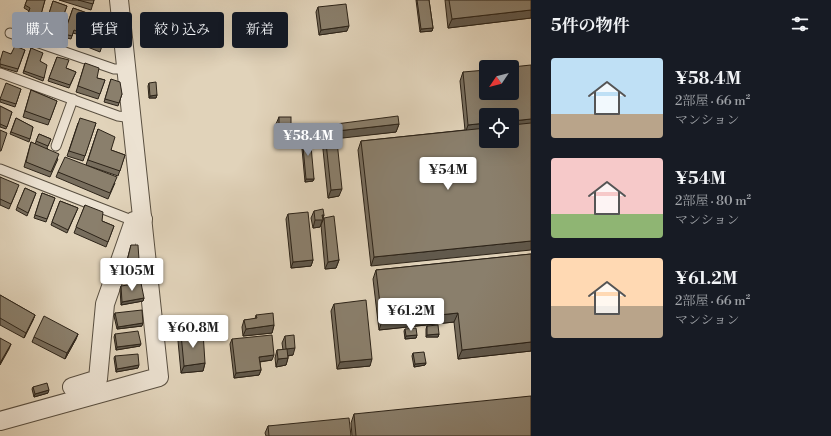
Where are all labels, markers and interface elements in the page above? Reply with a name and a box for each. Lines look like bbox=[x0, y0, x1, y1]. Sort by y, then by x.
chip: 購入 bbox=[12, 12, 68, 48]
chip: 賃貸 bbox=[76, 12, 132, 48]
chip: 絞り込み bbox=[140, 12, 224, 48]
chip: 新着 bbox=[232, 12, 288, 48]
icon: filters bbox=[789, 13, 811, 35]
text: 5件の物件 bbox=[551, 15, 630, 37]
north arrow bbox=[479, 60, 519, 100]
map controls bbox=[479, 60, 519, 148]
text: ¥58.4M bbox=[675, 68, 741, 90]
icon: home bbox=[583, 74, 631, 122]
text: 2部屋 · 66 m² bbox=[675, 93, 750, 109]
button: locate bbox=[479, 108, 519, 148]
text: マンション bbox=[675, 112, 739, 128]
pin: ¥58.4M bbox=[275, 123, 341, 157]
text: ¥58.4M bbox=[283, 128, 333, 144]
pin: ¥54M bbox=[424, 157, 472, 191]
text: ¥54M bbox=[429, 162, 468, 178]
text: ¥54M bbox=[675, 168, 726, 190]
icon: home bbox=[583, 174, 631, 222]
text: 2部屋 · 80 m² bbox=[675, 193, 751, 209]
text: マンション bbox=[675, 212, 739, 228]
pin: ¥105M bbox=[104, 258, 160, 292]
text: ¥105M bbox=[109, 263, 155, 279]
text: ¥61.2M bbox=[675, 268, 738, 290]
icon: home bbox=[583, 274, 631, 322]
text: 2部屋 · 66 m² bbox=[675, 293, 750, 309]
pin: ¥61.2M bbox=[378, 298, 444, 332]
text: ¥61.2M bbox=[387, 303, 435, 319]
text: マンション bbox=[675, 312, 739, 328]
pin: ¥60.8M bbox=[160, 315, 226, 349]
text: ¥60.8M bbox=[167, 320, 219, 336]

